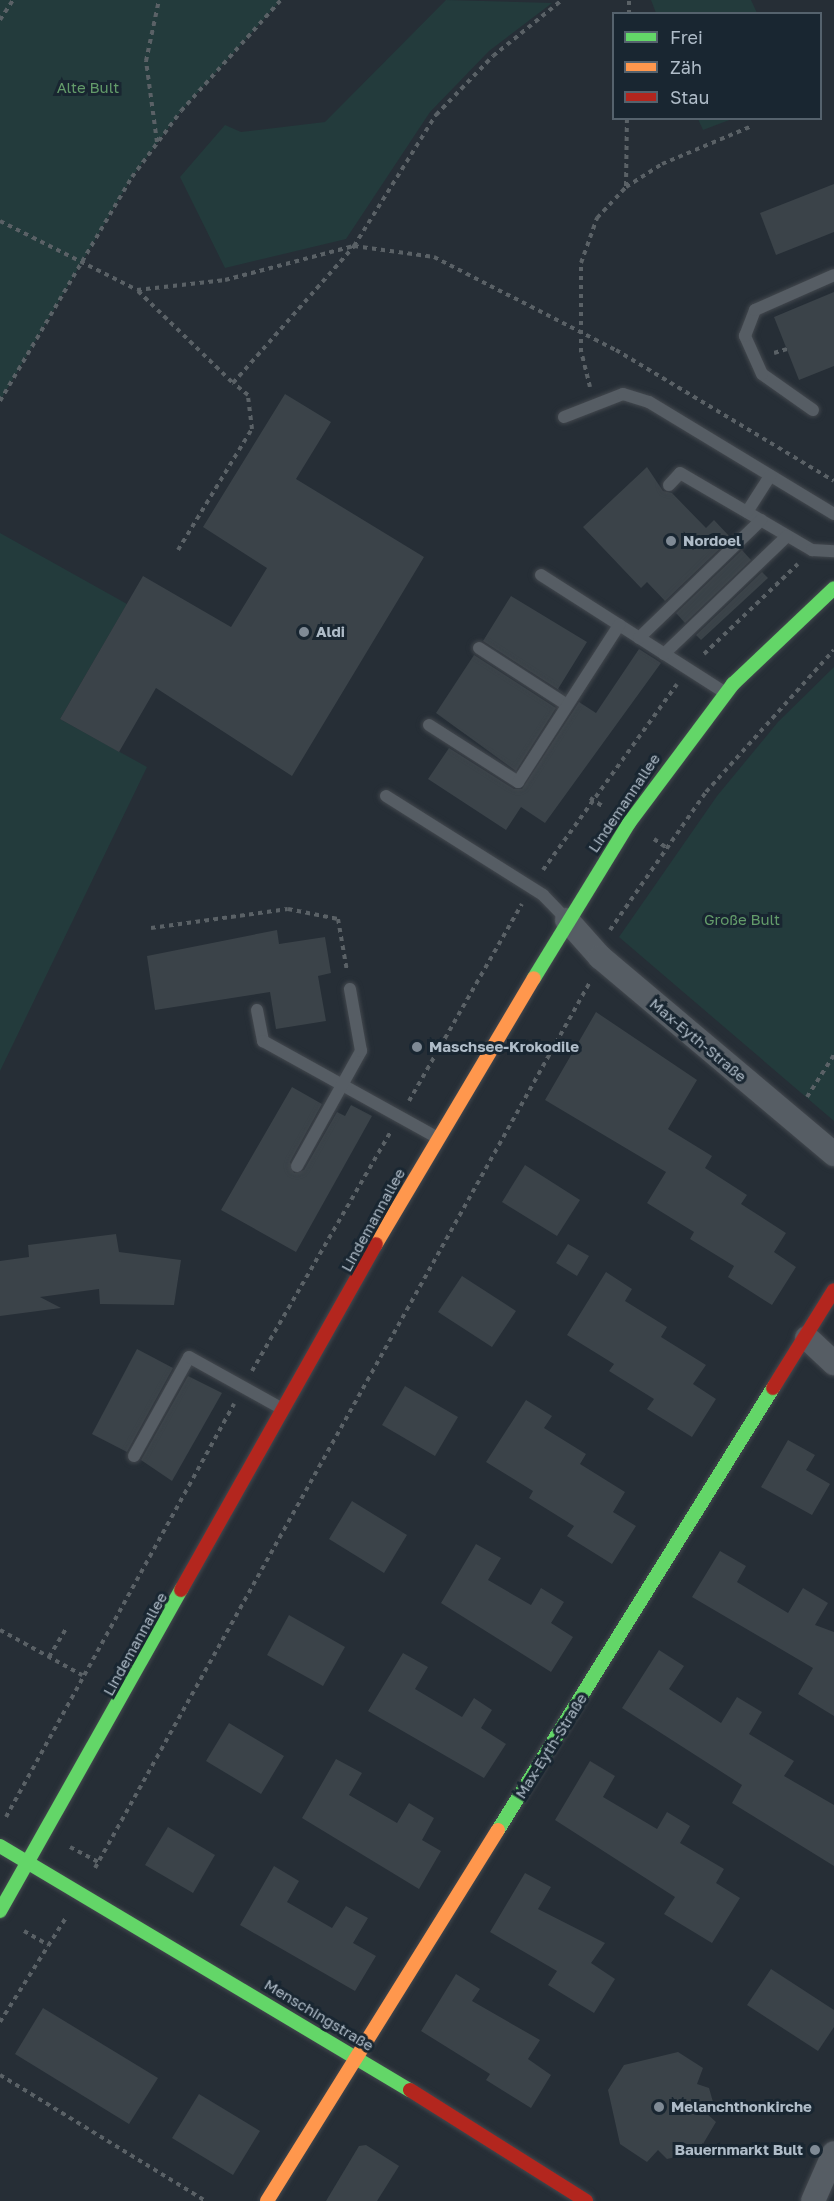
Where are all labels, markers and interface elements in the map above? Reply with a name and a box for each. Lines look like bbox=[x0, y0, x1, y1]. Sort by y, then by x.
legend bbox=[612, 12, 822, 120]
text: Frei bbox=[670, 26, 703, 48]
text: Zäh bbox=[670, 56, 702, 78]
park label: Alte Bult bbox=[57, 79, 119, 97]
text: Stau bbox=[670, 86, 709, 108]
place label: Nordoel bbox=[683, 532, 741, 550]
marker: Nordoel bbox=[664, 534, 678, 548]
place label: Aldi bbox=[316, 623, 345, 641]
marker: Aldi bbox=[297, 625, 311, 639]
street label: Lindemannallee bbox=[584, 750, 664, 856]
park label: Große Bult bbox=[704, 911, 780, 929]
street label: Max-Eyth-Straße bbox=[646, 994, 750, 1086]
place label: Maschsee-Krokodile bbox=[429, 1038, 579, 1056]
marker: Maschsee-Krokodile bbox=[410, 1040, 424, 1054]
street label: Lindemannallee bbox=[337, 1165, 409, 1275]
street label: Lindemannallee bbox=[99, 1589, 171, 1699]
street label: Max-Eyth-Straße bbox=[511, 1690, 591, 1802]
street label: Menschingstraße bbox=[261, 1975, 377, 2055]
place label: Melanchthonkirche bbox=[671, 2098, 812, 2116]
marker: Melanchthonkirche bbox=[652, 2100, 666, 2114]
place label: Bauernmarkt Bult bbox=[674, 2141, 803, 2159]
marker: Bauernmarkt Bult bbox=[808, 2143, 822, 2157]

